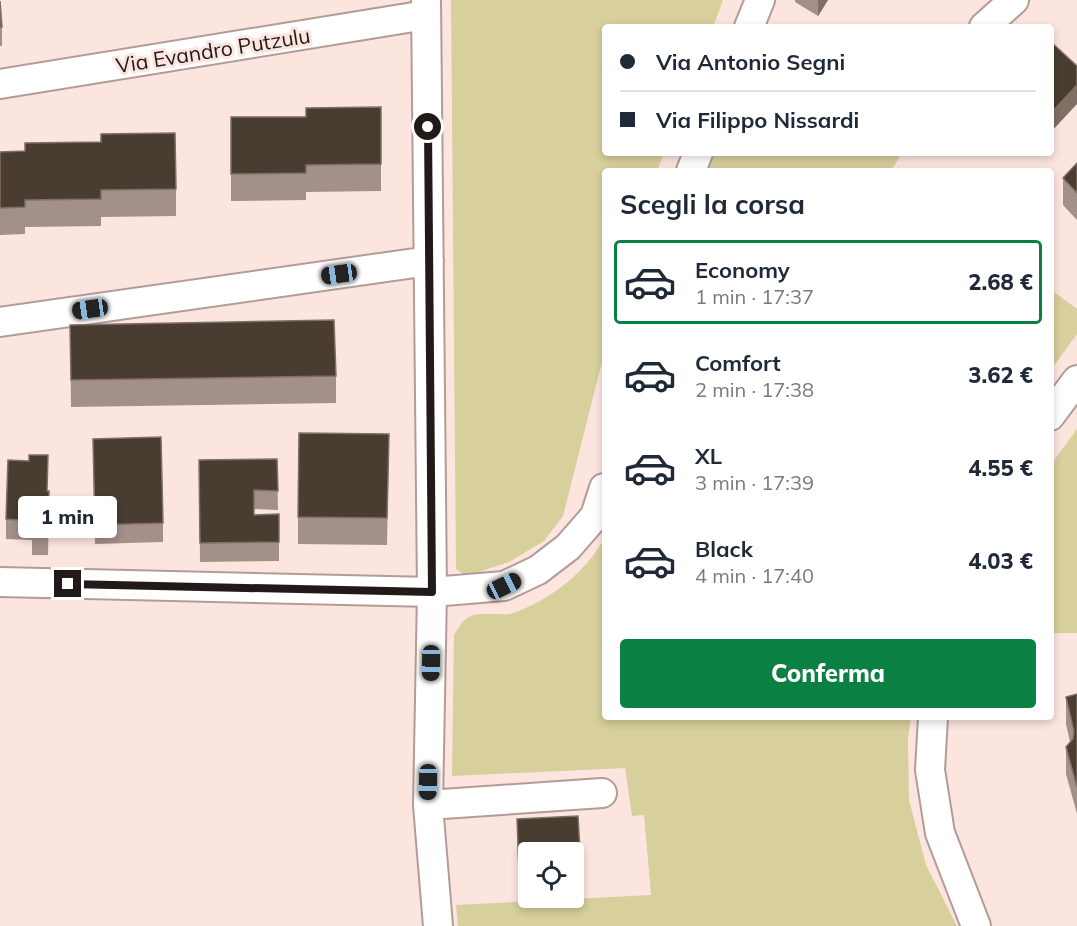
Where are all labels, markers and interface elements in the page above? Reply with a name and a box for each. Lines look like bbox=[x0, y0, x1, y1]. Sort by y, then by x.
street label: Via Evandro Putzulu bbox=[114, 22, 312, 78]
text: Via Antonio Segni bbox=[656, 48, 845, 76]
text: Via Filippo Nissardi bbox=[656, 106, 859, 134]
route start bbox=[414, 113, 441, 140]
text: Scegli la corsa bbox=[620, 187, 805, 221]
icon: car bbox=[623, 255, 677, 309]
text: Economy bbox=[695, 256, 790, 284]
car bbox=[320, 263, 358, 285]
text: 2.68 € bbox=[968, 268, 1033, 296]
text: 1 min · 17:37 bbox=[695, 284, 814, 309]
car bbox=[71, 298, 109, 320]
icon: car bbox=[623, 348, 677, 402]
text: Comfort bbox=[695, 349, 781, 377]
text: 3.62 € bbox=[968, 361, 1033, 389]
text: 2 min · 17:38 bbox=[695, 377, 814, 402]
icon: car bbox=[623, 441, 677, 495]
text: XL bbox=[695, 442, 722, 470]
text: 4.55 € bbox=[968, 454, 1033, 482]
text: 3 min · 17:39 bbox=[695, 470, 814, 495]
callout: 1 min bbox=[19, 497, 118, 539]
text: 1 min bbox=[41, 504, 94, 529]
icon: car bbox=[623, 534, 677, 588]
text: Black bbox=[695, 535, 753, 563]
text: 4.03 € bbox=[968, 547, 1033, 575]
text: 4 min · 17:40 bbox=[695, 563, 814, 588]
route end bbox=[54, 570, 81, 597]
car bbox=[484, 570, 524, 602]
button: Conferma bbox=[620, 639, 1036, 708]
car bbox=[422, 645, 440, 681]
car bbox=[419, 764, 437, 800]
map controls bbox=[518, 842, 584, 908]
button: locate bbox=[518, 842, 584, 908]

